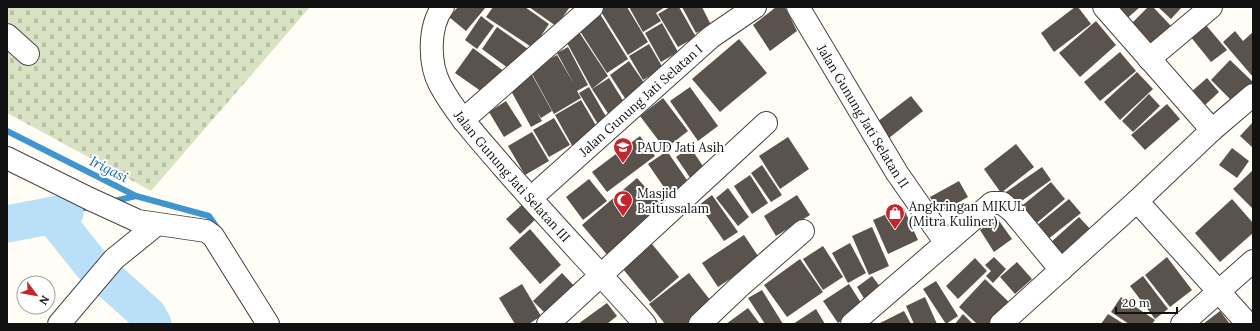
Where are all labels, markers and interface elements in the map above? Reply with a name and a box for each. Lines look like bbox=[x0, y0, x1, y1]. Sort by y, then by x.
street label: Jalan Gunung Jati Selatan I bbox=[574, 40, 706, 160]
street label: Jalan Gunung Jati Selatan II bbox=[813, 40, 913, 191]
street label: Jalan Gunung Jati Selatan III bbox=[450, 106, 574, 245]
school or university icon: PAUD Jati Asih bbox=[612, 136, 634, 164]
place label: PAUD Jati Asih bbox=[637, 139, 724, 156]
water label: Irigasi bbox=[87, 152, 132, 187]
place label: Masjid Baitussalam bbox=[637, 185, 709, 217]
mosque icon: Masjid Baitussalam bbox=[612, 189, 634, 217]
place label: Angkringan MIKUL (Mitra Kuliner) bbox=[908, 198, 1025, 230]
shop icon: Angkringan MIKUL (Mitra Kuliner) bbox=[884, 202, 906, 230]
north arrow bbox=[16, 275, 56, 315]
scale bar bbox=[1116, 289, 1177, 315]
text: N bbox=[36, 293, 53, 308]
text: 20 m bbox=[1122, 295, 1150, 310]

